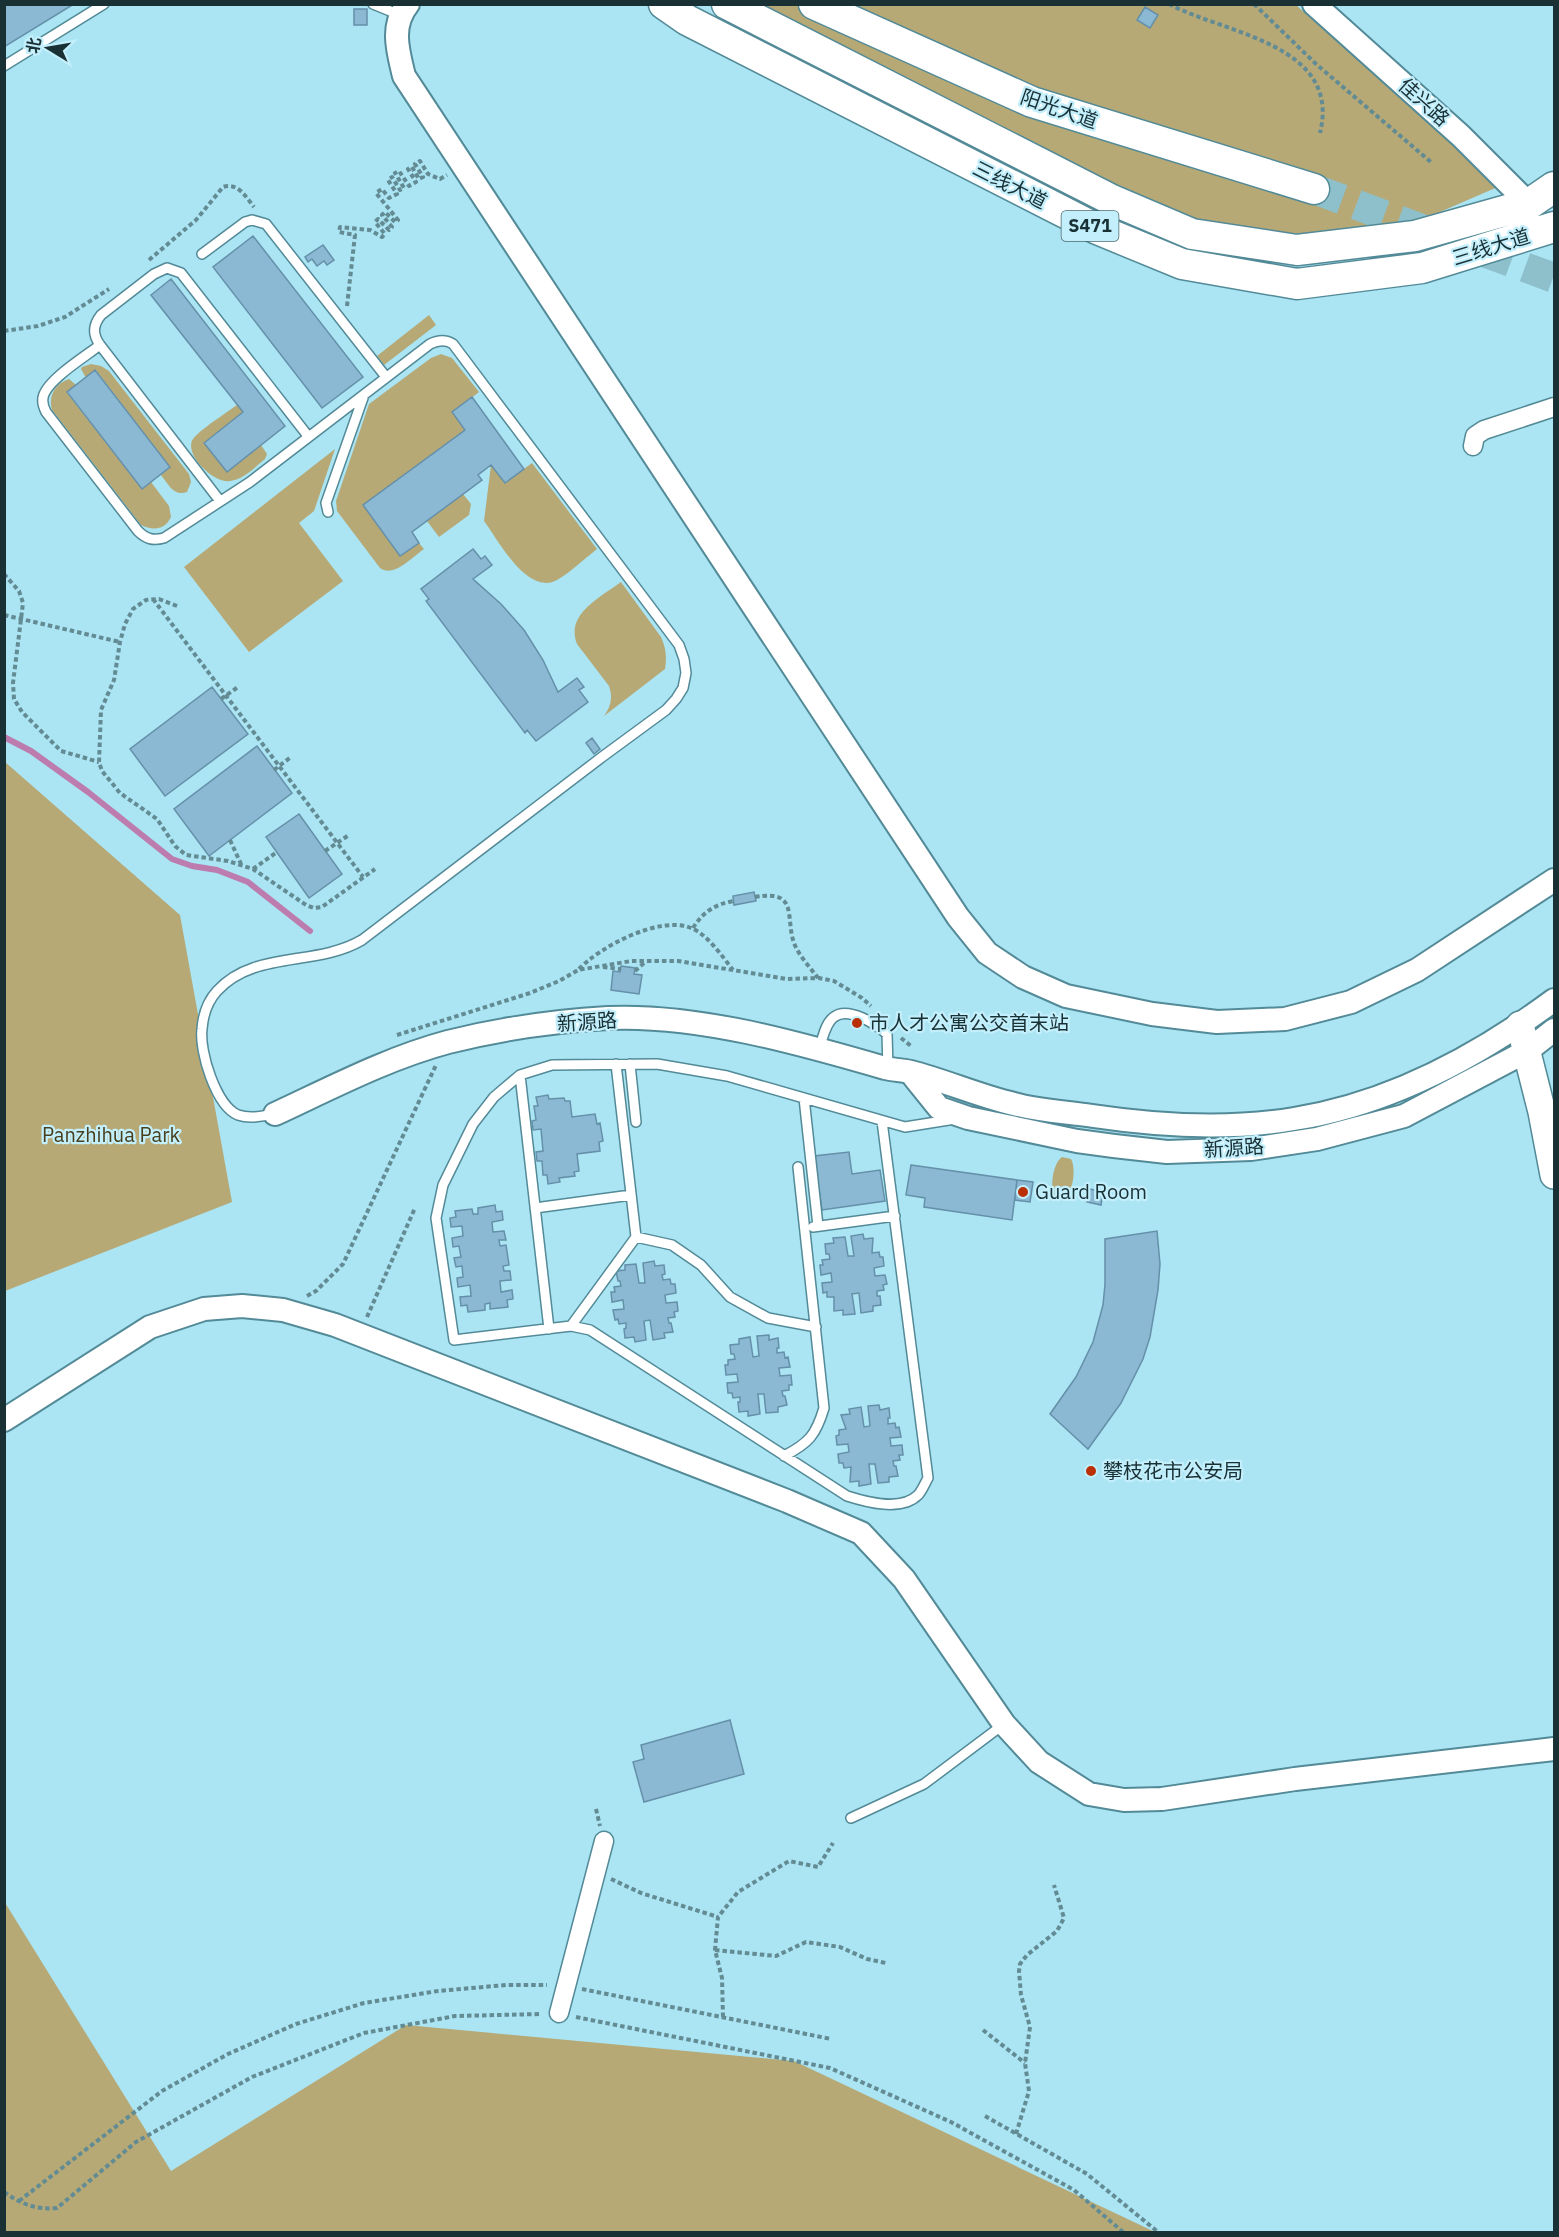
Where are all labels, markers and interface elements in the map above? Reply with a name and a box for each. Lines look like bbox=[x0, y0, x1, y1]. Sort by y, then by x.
north arrow bbox=[18, 18, 78, 78]
text: 北 bbox=[22, 35, 45, 55]
street label: 佳兴路 bbox=[1393, 72, 1456, 132]
street label: 阳光大道 bbox=[1017, 83, 1101, 134]
street label: 三线大道 bbox=[968, 154, 1052, 215]
road number: S471 bbox=[1062, 211, 1118, 241]
street label: 三线大道 bbox=[1449, 222, 1533, 271]
street label: 新源路 bbox=[556, 1006, 618, 1037]
place label: 市人才公寓公交首末站 bbox=[869, 1009, 1069, 1036]
marker: 市人才公寓公交首末站 bbox=[850, 1016, 864, 1030]
park label: Panzhihua Park bbox=[42, 1121, 181, 1148]
street label: 新源路 bbox=[1203, 1132, 1265, 1163]
place label: Guard Room bbox=[1035, 1178, 1147, 1205]
marker: Guard Room bbox=[1016, 1185, 1030, 1199]
place label: 攀枝花市公安局 bbox=[1103, 1457, 1243, 1484]
marker: 攀枝花市公安局 bbox=[1084, 1464, 1098, 1478]

